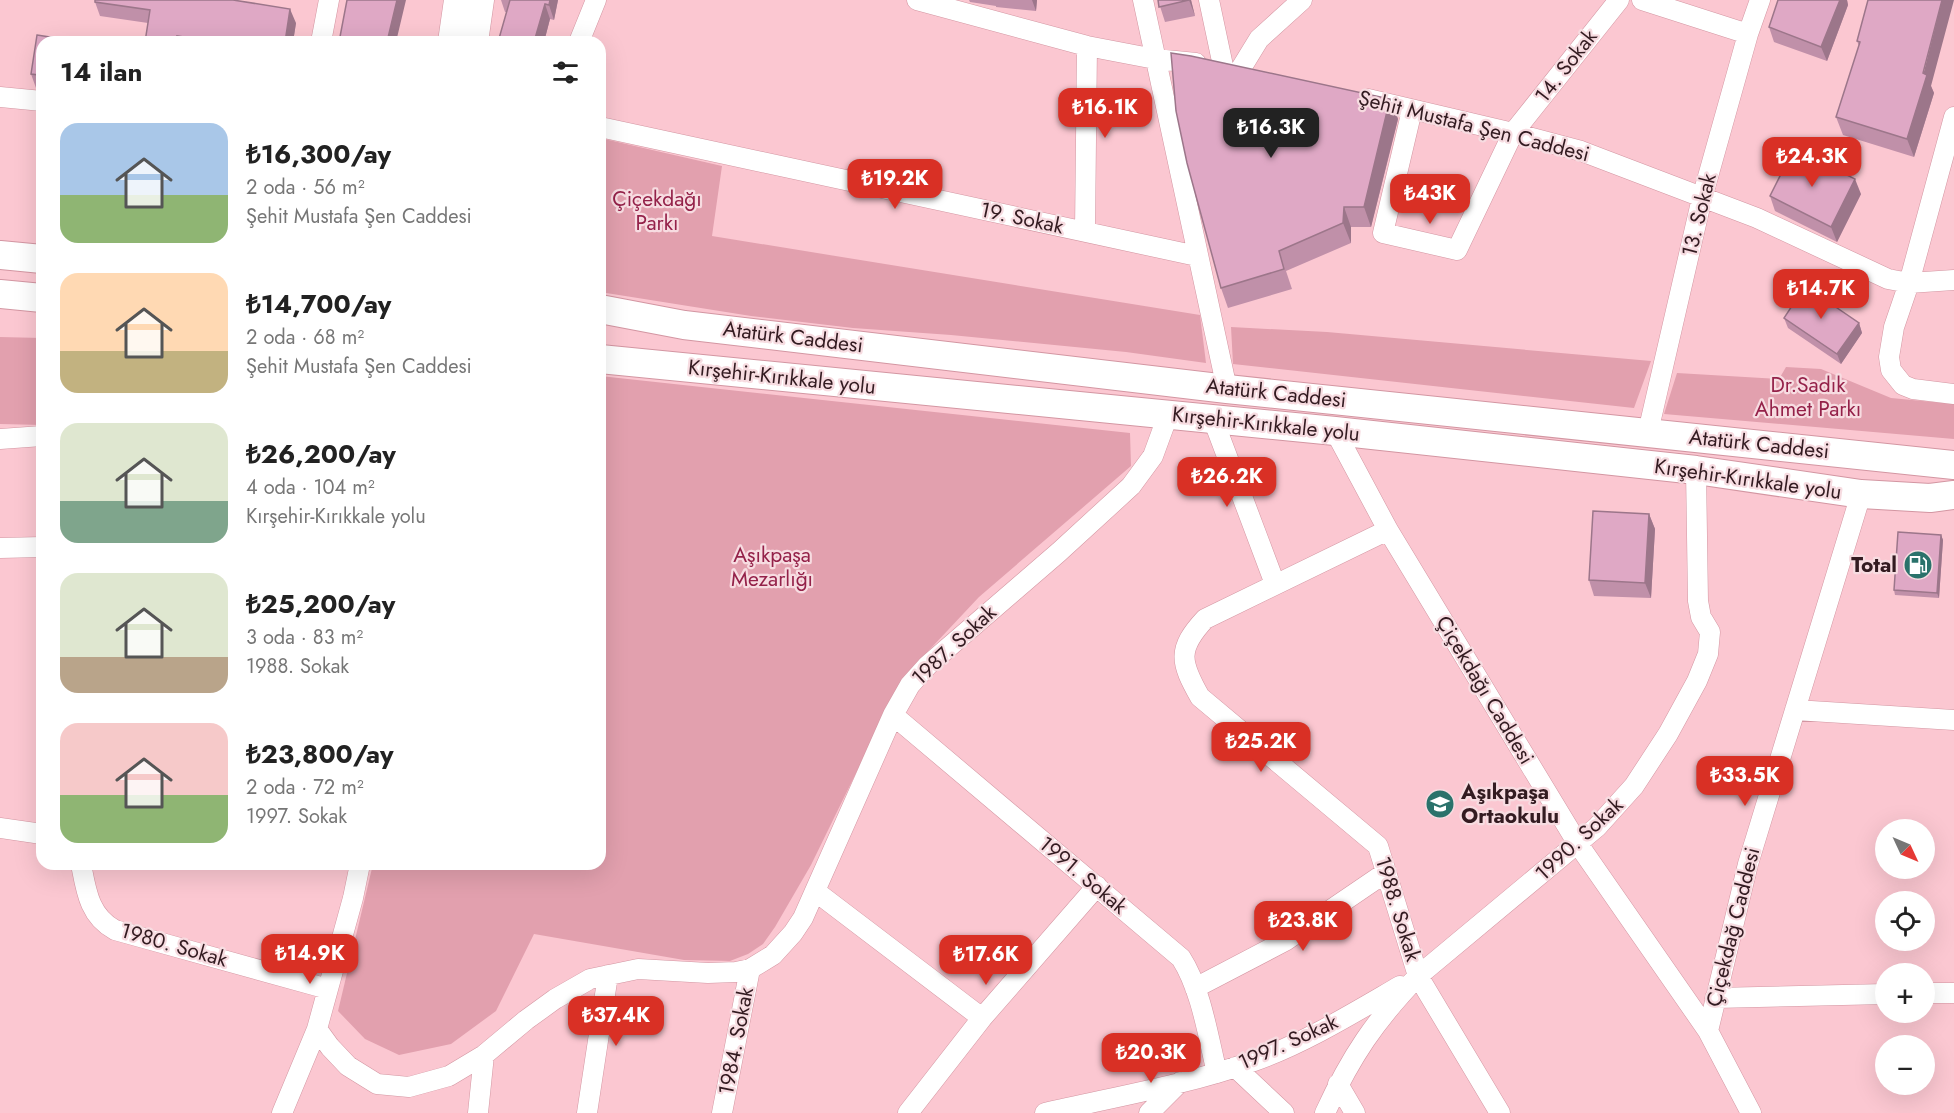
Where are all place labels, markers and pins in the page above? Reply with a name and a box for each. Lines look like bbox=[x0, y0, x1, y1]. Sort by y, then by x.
pin: ₺16.1K bbox=[1056, 88, 1154, 139]
pin: ₺16.3K bbox=[1222, 108, 1320, 159]
pin: ₺24.3K bbox=[1763, 137, 1861, 188]
pin: ₺19.2K bbox=[846, 159, 944, 210]
pin: ₺43K bbox=[1394, 174, 1466, 225]
pin: ₺14.7K bbox=[1772, 269, 1870, 320]
pin: ₺26.2K bbox=[1178, 457, 1276, 508]
fuel station icon: Total bbox=[1902, 549, 1934, 581]
place label: Total bbox=[1851, 550, 1897, 580]
pin: ₺25.2K bbox=[1212, 722, 1310, 773]
pin: ₺33.5K bbox=[1696, 756, 1794, 807]
place label: Aşıkpaşa Ortaokulu bbox=[1460, 777, 1559, 831]
school or university icon: Aşıkpaşa Ortaokulu bbox=[1424, 788, 1456, 820]
pin: ₺23.8K bbox=[1254, 901, 1352, 952]
pin: ₺14.9K bbox=[261, 934, 359, 985]
pin: ₺17.6K bbox=[937, 935, 1035, 986]
pin: ₺37.4K bbox=[567, 996, 665, 1047]
pin: ₺20.3K bbox=[1102, 1033, 1200, 1084]

